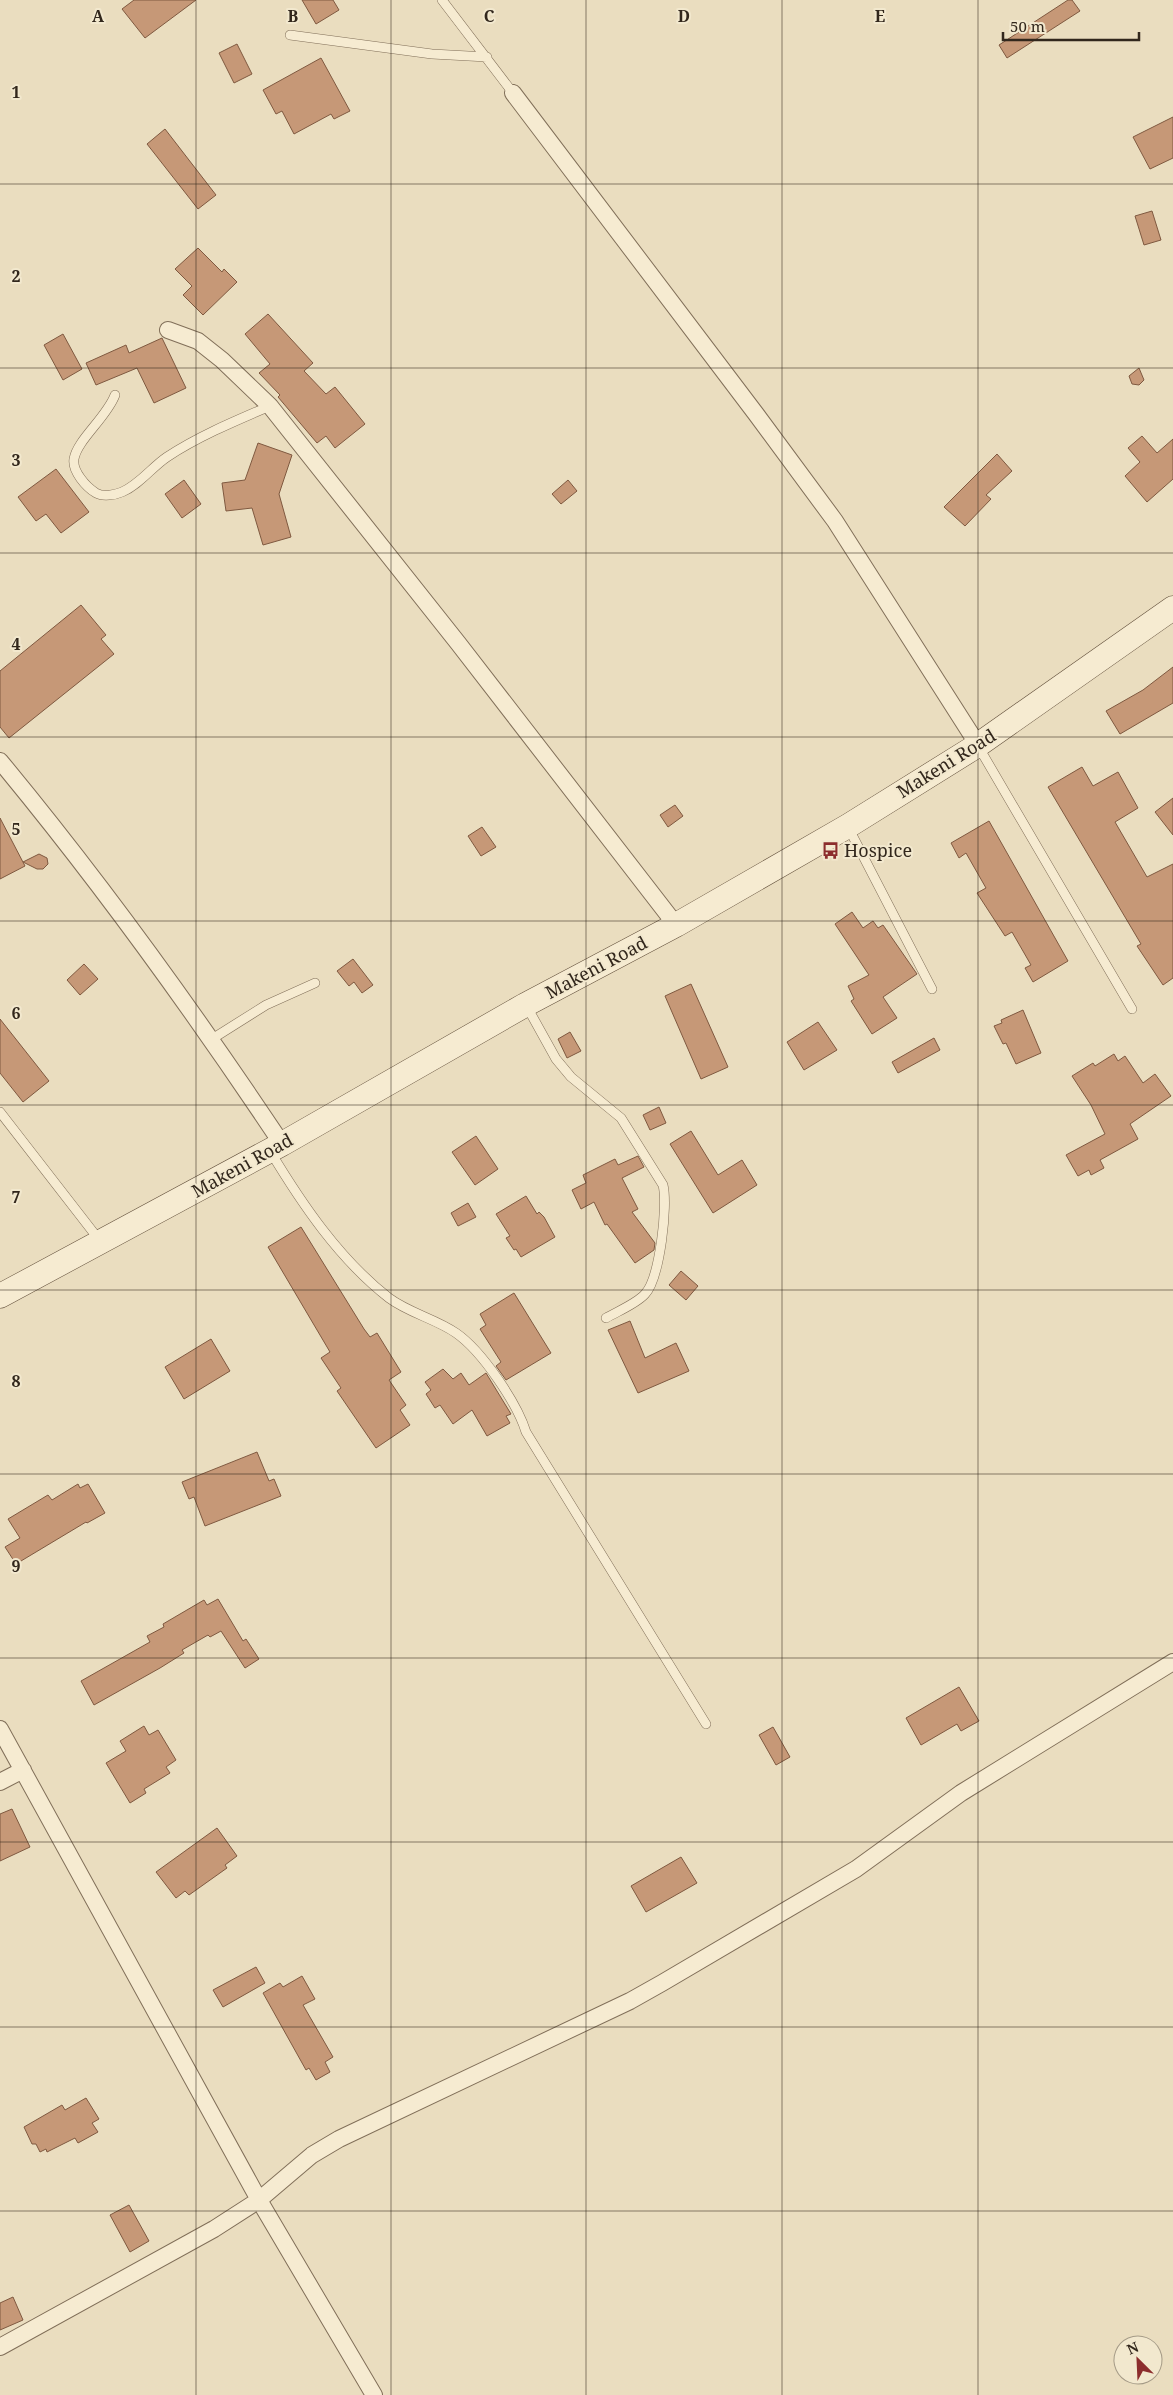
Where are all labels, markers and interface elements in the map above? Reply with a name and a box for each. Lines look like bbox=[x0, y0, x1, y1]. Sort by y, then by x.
text: A bbox=[92, 5, 105, 27]
text: B bbox=[288, 5, 299, 27]
text: C bbox=[484, 5, 495, 27]
text: D bbox=[678, 5, 690, 27]
text: E bbox=[875, 5, 885, 27]
scale bar bbox=[1003, 10, 1139, 42]
text: 50 m bbox=[1010, 16, 1045, 36]
text: 1 bbox=[11, 81, 21, 103]
text: 2 bbox=[11, 265, 21, 287]
text: 3 bbox=[11, 449, 21, 471]
text: 4 bbox=[11, 633, 21, 655]
street label: Makeni Road bbox=[892, 723, 1000, 803]
text: 5 bbox=[11, 818, 21, 840]
place label: Hospice bbox=[844, 838, 912, 862]
bus stop icon: Hospice bbox=[820, 840, 840, 860]
street label: Makeni Road bbox=[541, 930, 651, 1004]
text: 6 bbox=[11, 1002, 21, 1024]
street label: Makeni Road bbox=[187, 1127, 297, 1203]
text: 7 bbox=[11, 1186, 21, 1208]
text: 8 bbox=[11, 1370, 21, 1392]
text: 9 bbox=[11, 1555, 21, 1577]
north arrow bbox=[1113, 2335, 1163, 2385]
text: N bbox=[1124, 2337, 1141, 2359]

